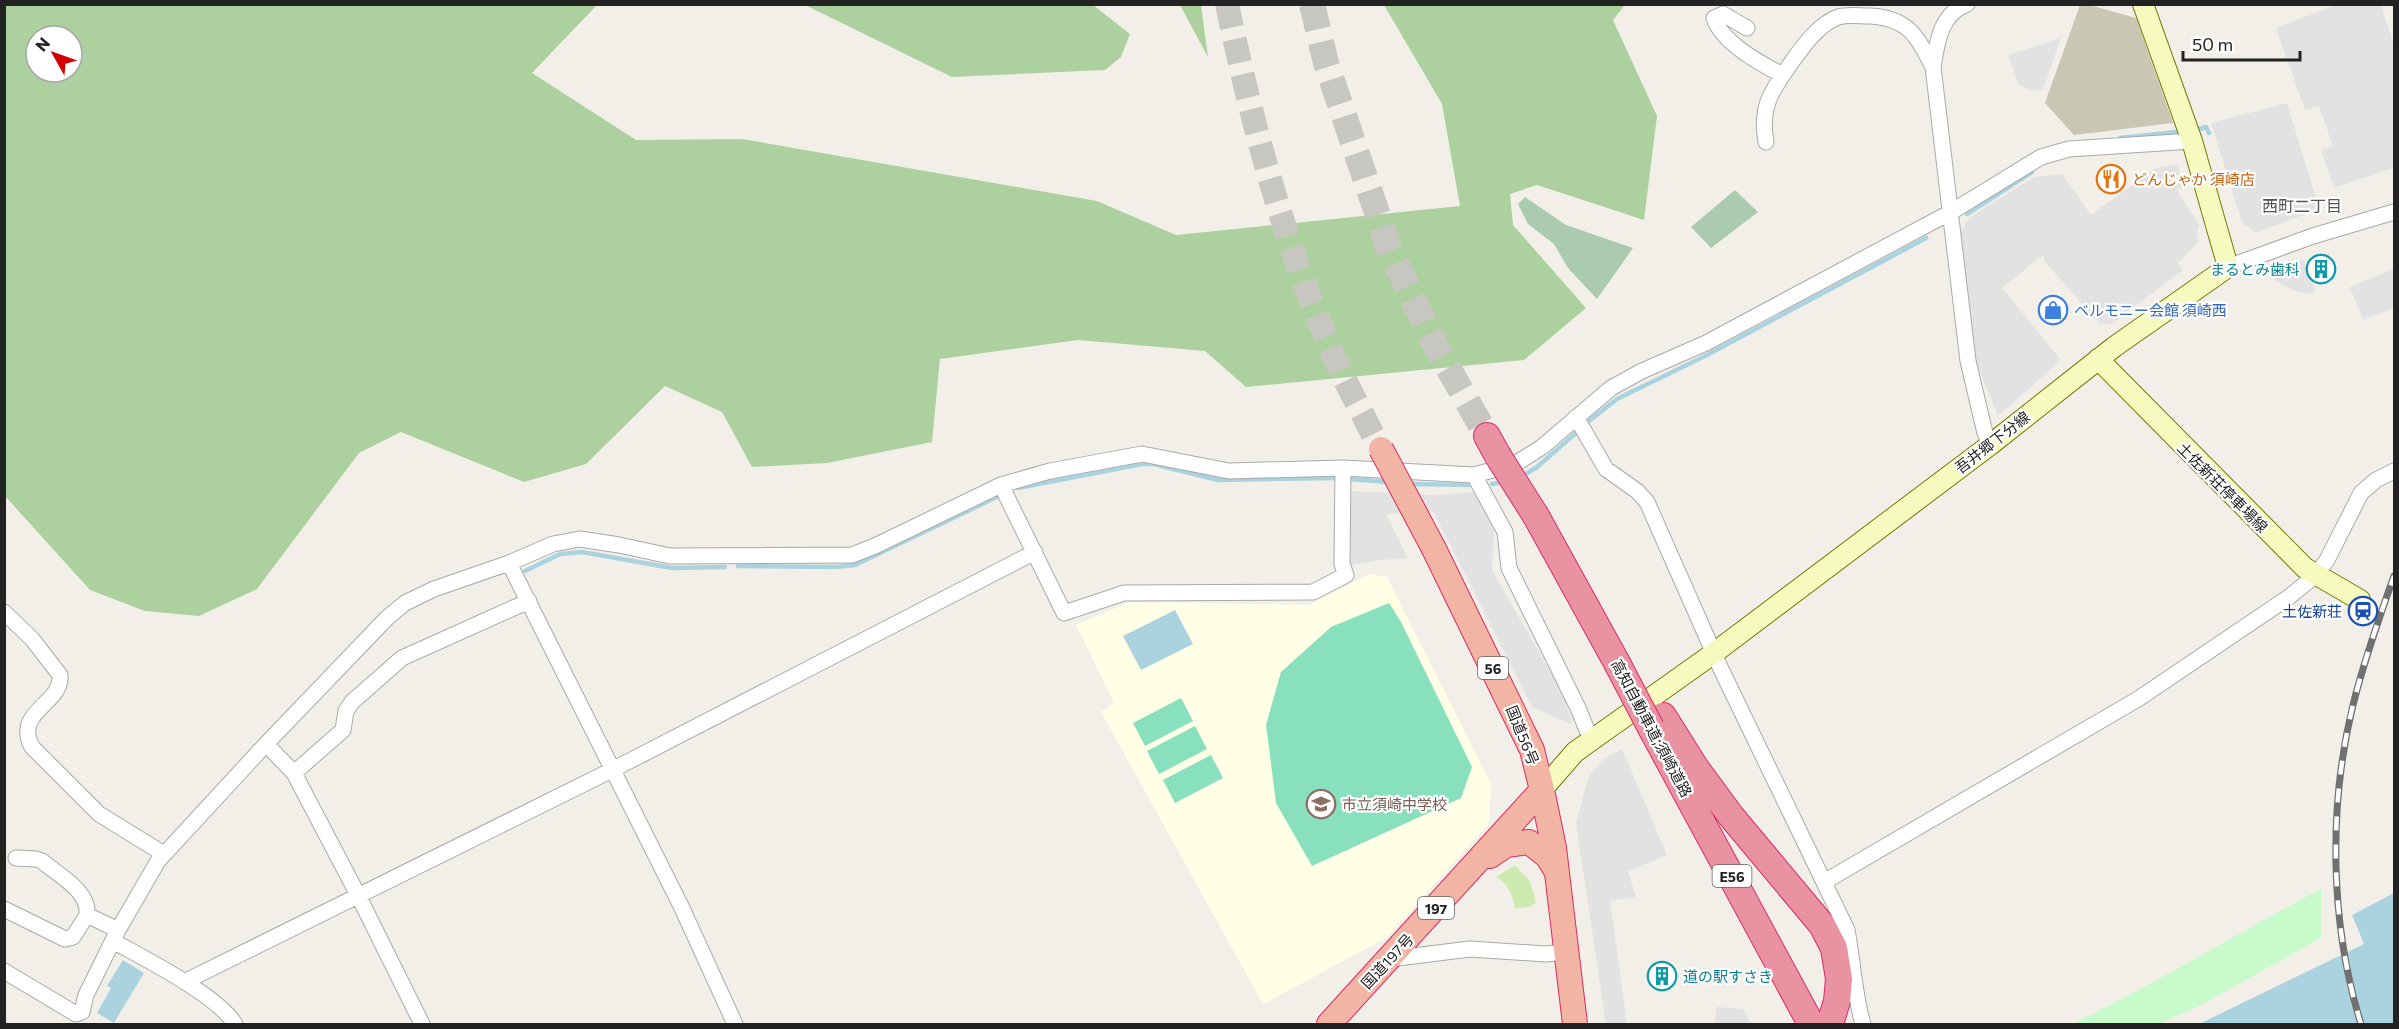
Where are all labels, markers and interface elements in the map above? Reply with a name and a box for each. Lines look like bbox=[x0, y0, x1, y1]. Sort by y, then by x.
north arrow bbox=[24, 24, 84, 84]
scale bar bbox=[2183, 24, 2300, 62]
text: N bbox=[31, 33, 53, 55]
text: 50 m bbox=[2192, 33, 2233, 55]
restaurant icon: どんじゃか 須崎店 bbox=[2095, 163, 2127, 195]
place label: どんじゃか 須崎店 bbox=[2132, 170, 2255, 188]
district label: 西町二丁目 bbox=[2262, 196, 2342, 215]
building icon: まるとみ歯科 bbox=[2305, 253, 2337, 285]
place label: まるとみ歯科 bbox=[2210, 260, 2300, 278]
shop icon: ベルモニー会館 須崎西 bbox=[2037, 294, 2069, 326]
place label: ベルモニー会館 須崎西 bbox=[2074, 301, 2227, 319]
street label: 吾井郷下分線 bbox=[1951, 407, 2033, 477]
street label: 土佐新荘停車場線 bbox=[2174, 438, 2272, 536]
station icon: 土佐新荘 bbox=[2347, 595, 2379, 627]
place label: 土佐新荘 bbox=[2282, 602, 2342, 620]
street label: 高知自動車道;須崎道路 bbox=[1608, 656, 1696, 800]
road number: 56 bbox=[1478, 657, 1508, 679]
street label: 国道56号 bbox=[1503, 703, 1543, 767]
school or university icon: 市立須崎中学校 bbox=[1305, 788, 1337, 820]
place label: 市立須崎中学校 bbox=[1342, 795, 1447, 813]
road number: E56 bbox=[1712, 865, 1752, 887]
road number: 197 bbox=[1418, 897, 1454, 919]
street label: 国道197号 bbox=[1357, 930, 1417, 992]
building icon: 道の駅すさき bbox=[1646, 960, 1678, 992]
place label: 道の駅すさき bbox=[1683, 967, 1773, 985]

